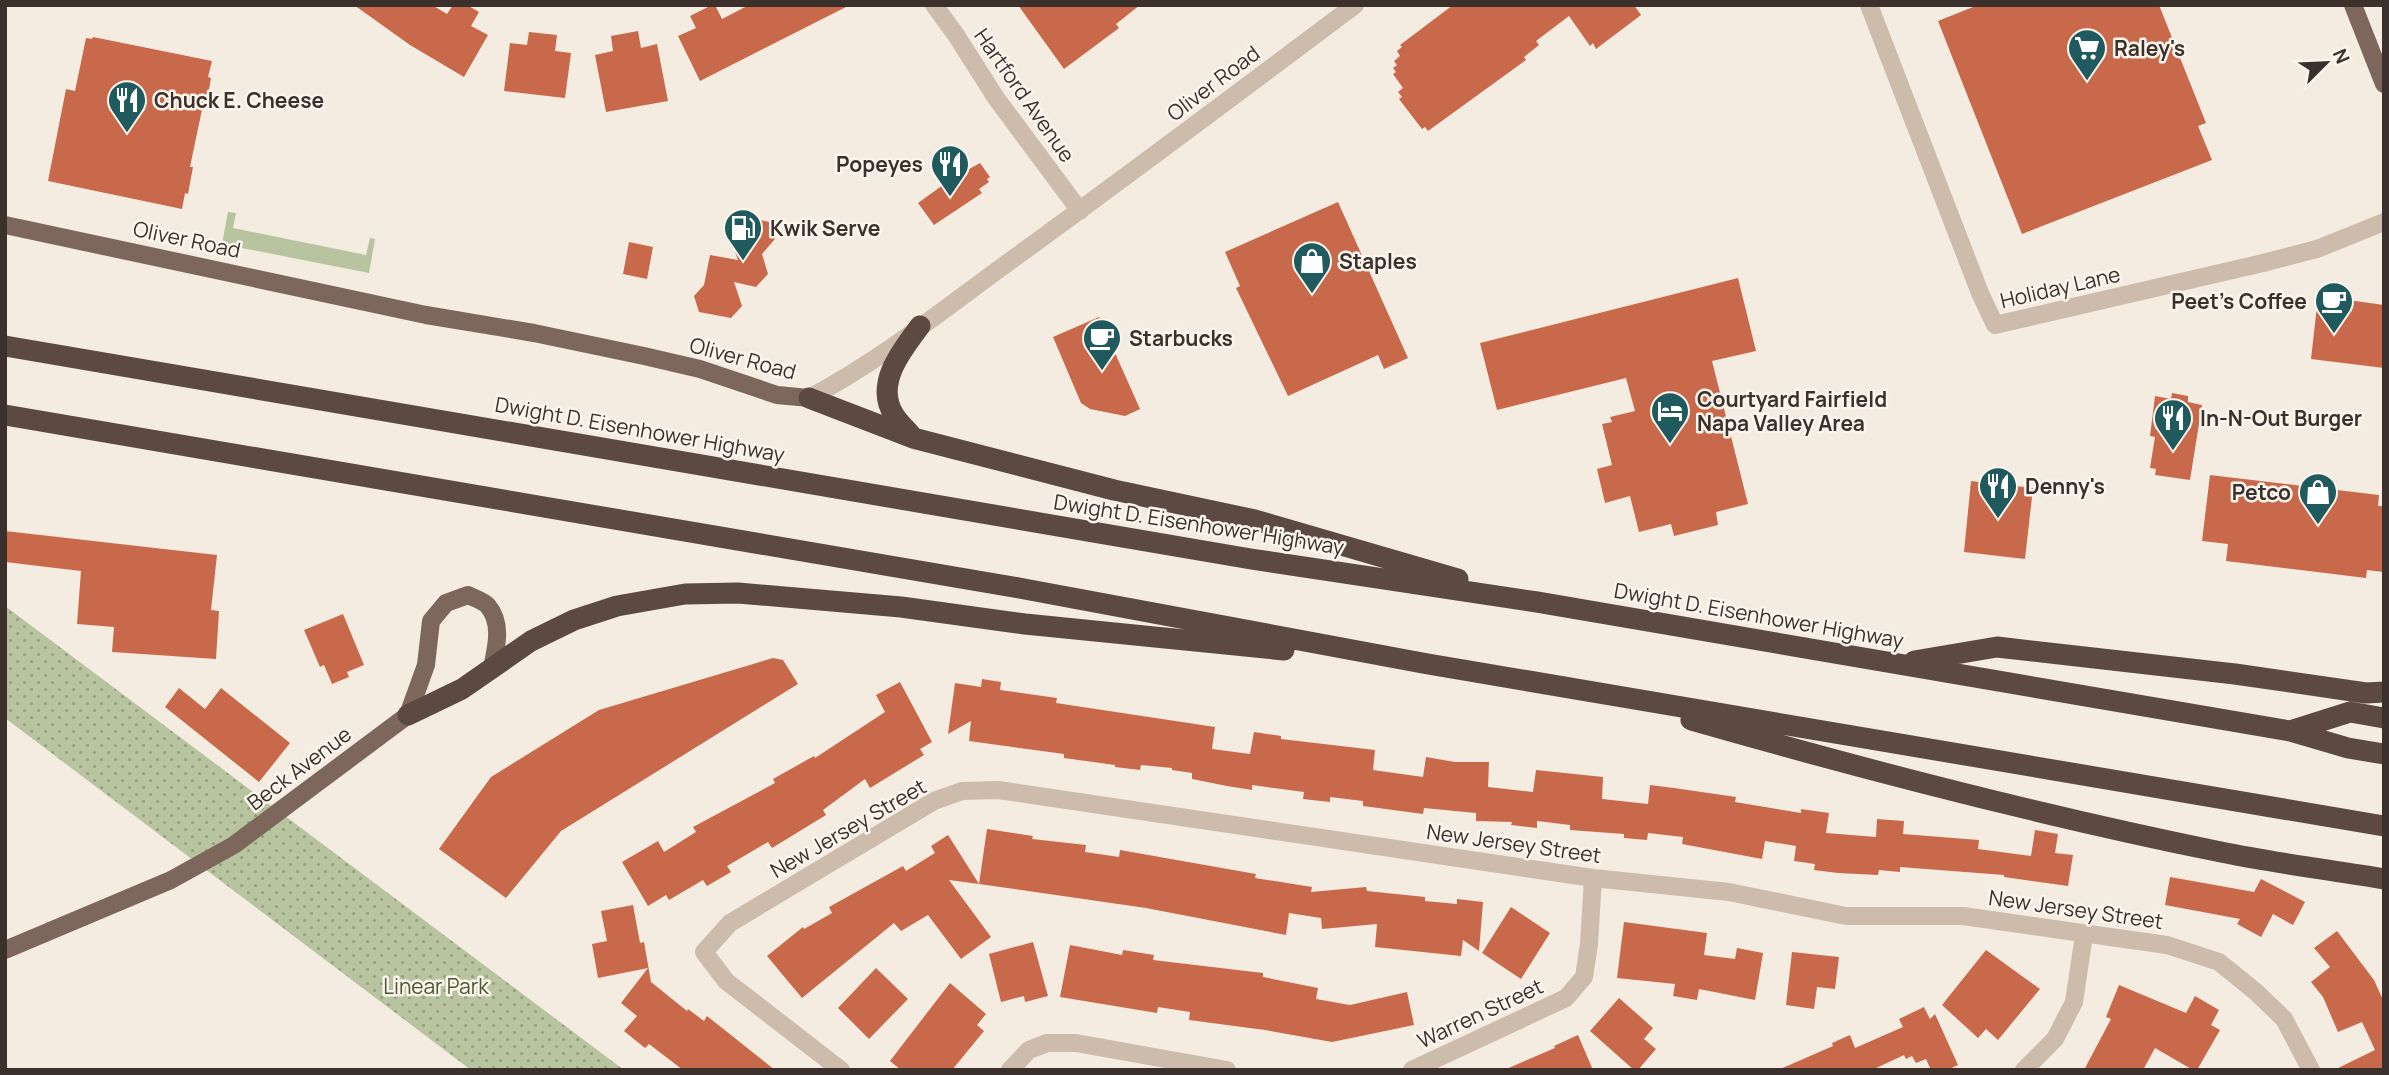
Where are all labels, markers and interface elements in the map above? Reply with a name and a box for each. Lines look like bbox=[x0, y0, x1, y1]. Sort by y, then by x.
street label: Hartford Avenue bbox=[968, 23, 1082, 167]
supermarket icon: Raley's bbox=[2066, 27, 2108, 82]
north arrow bbox=[2291, 28, 2361, 98]
place label: Raley's bbox=[2114, 34, 2185, 62]
street label: Oliver Road bbox=[1161, 39, 1265, 127]
text: N bbox=[2327, 45, 2356, 68]
restaurant icon: Chuck E. Cheese bbox=[106, 79, 148, 134]
place label: Chuck E. Cheese bbox=[154, 86, 324, 114]
restaurant icon: Popeyes bbox=[929, 143, 971, 198]
place label: Popeyes bbox=[836, 150, 923, 178]
fuel station icon: Kwik Serve bbox=[722, 207, 764, 262]
street label: Oliver Road bbox=[131, 214, 243, 264]
place label: Kwik Serve bbox=[770, 214, 881, 242]
shop icon: Staples bbox=[1291, 240, 1333, 295]
place label: Staples bbox=[1339, 247, 1417, 275]
street label: Holiday Lane bbox=[1997, 260, 2123, 314]
cafe icon: Peet's Coffee bbox=[2313, 280, 2355, 335]
place label: Peet's Coffee bbox=[2171, 287, 2307, 315]
cafe icon: Starbucks bbox=[1081, 317, 1123, 372]
place label: Starbucks bbox=[1129, 324, 1233, 352]
street label: Oliver Road bbox=[687, 330, 799, 386]
place label: Courtyard Fairfield Napa Valley Area bbox=[1697, 385, 1887, 437]
street label: Dwight D. Eisenhower Highway bbox=[493, 390, 787, 468]
hotel icon: Courtyard Fairfield Napa Valley Area bbox=[1649, 390, 1691, 445]
restaurant icon: In-N-Out Burger bbox=[2152, 397, 2194, 452]
place label: In-N-Out Burger bbox=[2200, 404, 2362, 432]
restaurant icon: Denny's bbox=[1977, 465, 2019, 520]
shop icon: Petco bbox=[2297, 471, 2339, 526]
place label: Denny's bbox=[2025, 472, 2105, 500]
place label: Petco bbox=[2232, 478, 2291, 506]
street label: Dwight D. Eisenhower Highway bbox=[1052, 487, 1346, 561]
street label: Dwight D. Eisenhower Highway bbox=[1612, 576, 1906, 654]
street label: Beck Avenue bbox=[241, 720, 357, 816]
street label: New Jersey Street bbox=[765, 772, 931, 884]
street label: New Jersey Street bbox=[1425, 817, 1603, 869]
street label: New Jersey Street bbox=[1987, 883, 2165, 935]
park label: Linear Park bbox=[383, 972, 489, 1000]
street label: Warren Street bbox=[1413, 972, 1547, 1054]

